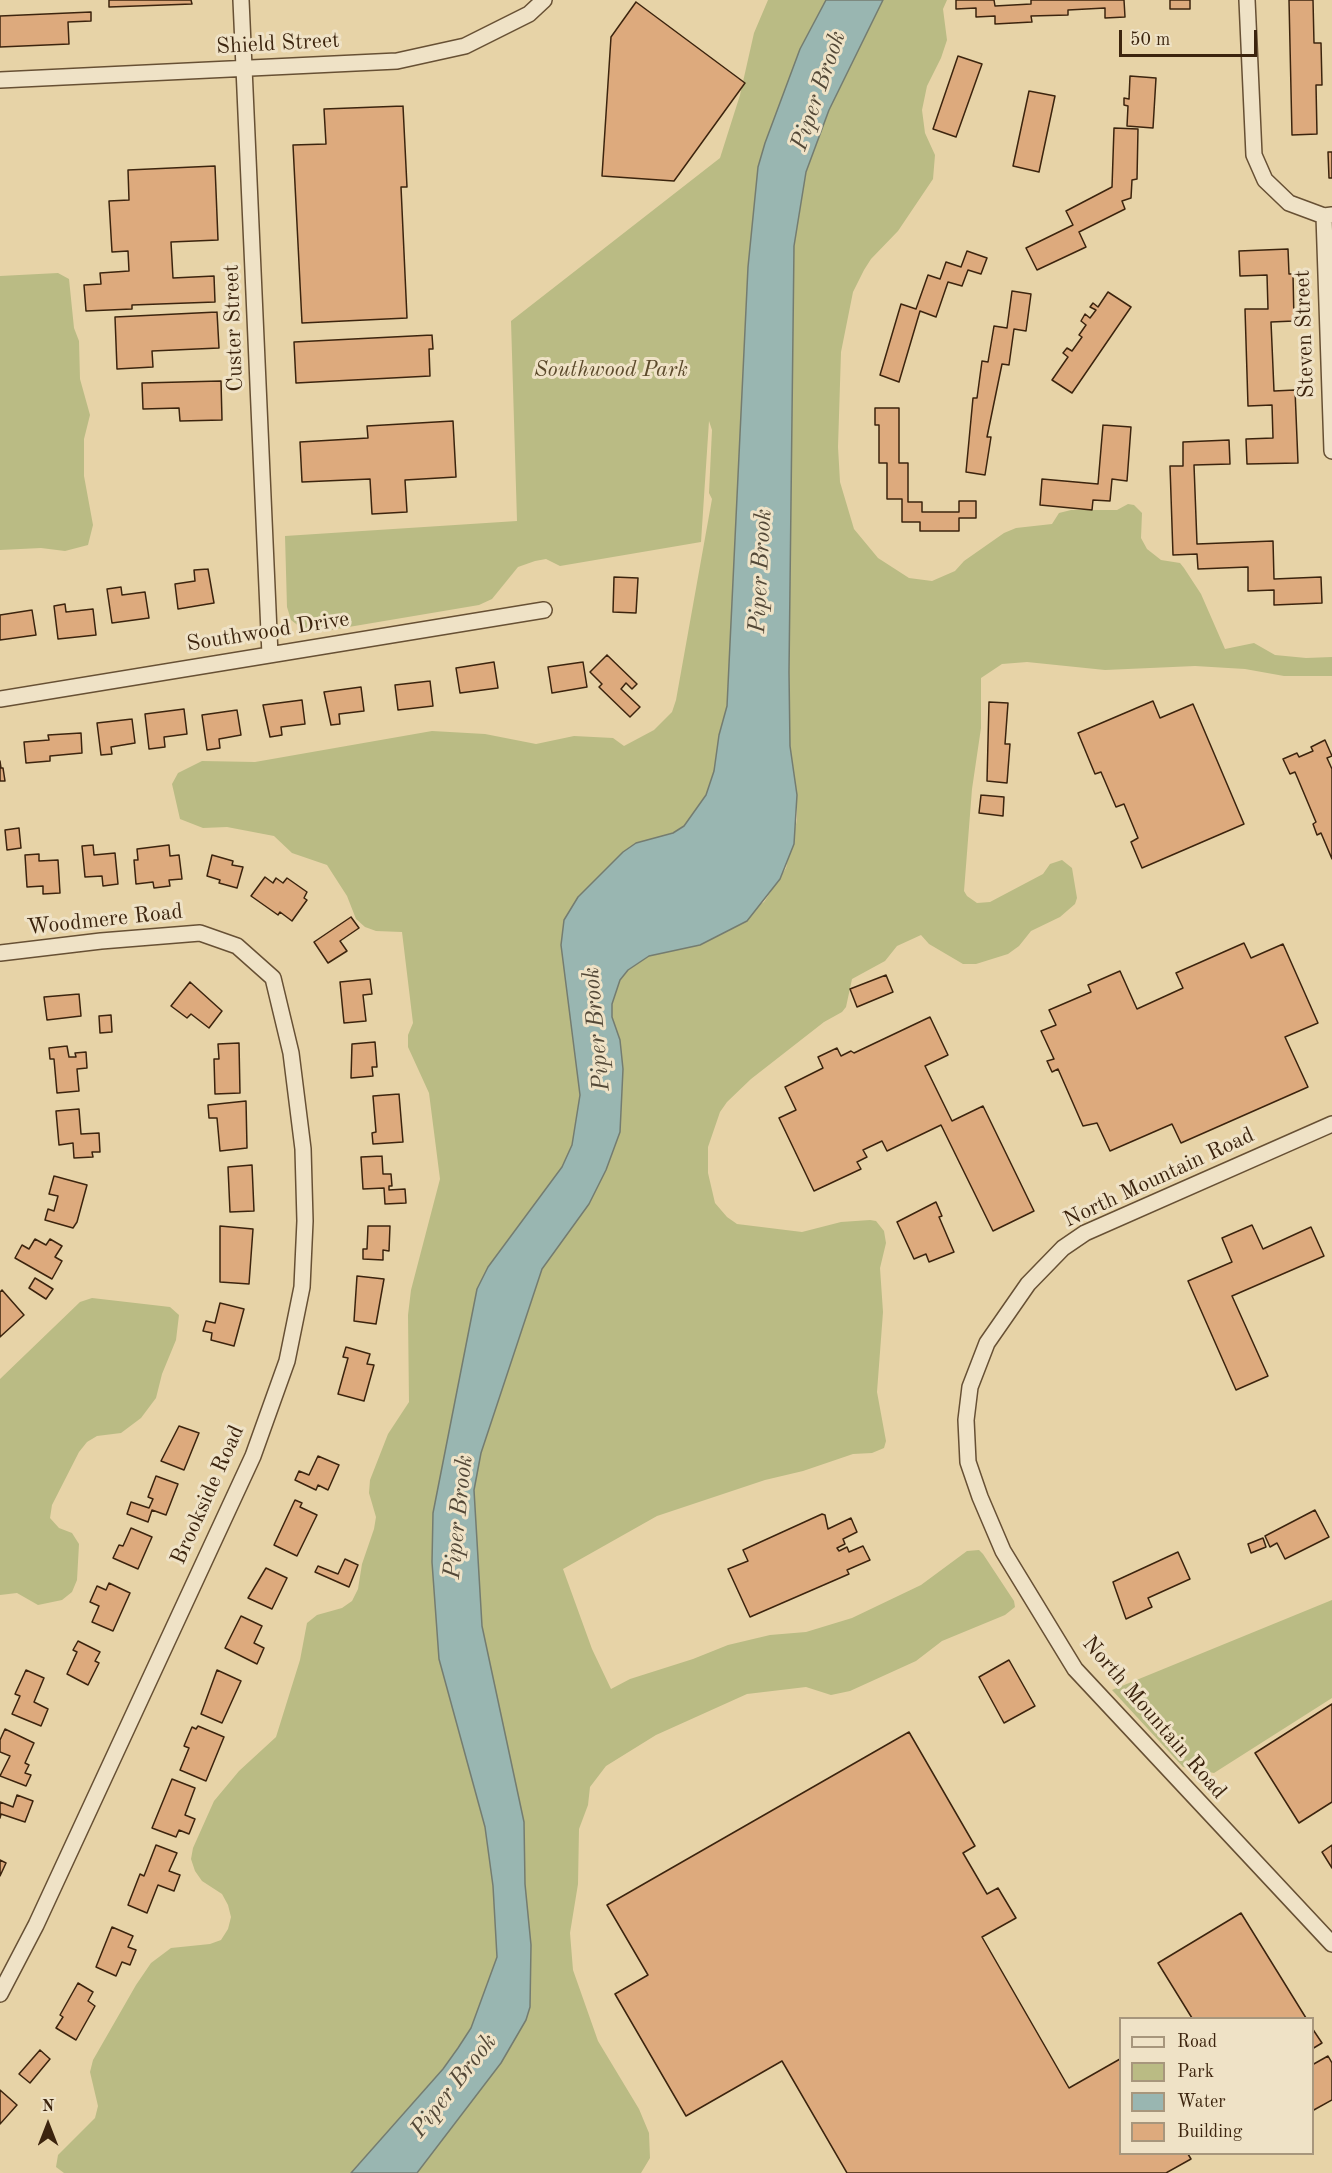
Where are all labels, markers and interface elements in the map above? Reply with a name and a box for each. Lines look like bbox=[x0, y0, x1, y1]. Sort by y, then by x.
scale bar bbox=[1122, 18, 1260, 56]
street label: Shield Street bbox=[216, 28, 340, 60]
water label: Piper Brook bbox=[785, 28, 853, 154]
text: 50 m bbox=[1130, 31, 1170, 49]
street label: Custer Street bbox=[219, 264, 249, 392]
street label: Steven Street bbox=[1290, 269, 1320, 399]
park label: Southwood Park bbox=[534, 357, 688, 383]
water label: Piper Brook bbox=[743, 508, 779, 634]
street label: Southwood Drive bbox=[185, 606, 351, 658]
street label: Woodmere Road bbox=[26, 899, 184, 941]
water label: Piper Brook bbox=[577, 966, 617, 1092]
street label: North Mountain Road bbox=[1060, 1122, 1258, 1234]
street label: Brookside Road bbox=[165, 1421, 251, 1569]
water label: Piper Brook bbox=[438, 1454, 480, 1580]
street label: North Mountain Road bbox=[1076, 1631, 1232, 1805]
legend bbox=[1119, 2017, 1314, 2155]
water label: Piper Brook bbox=[404, 2028, 504, 2144]
text: Road bbox=[1177, 2033, 1217, 2051]
text: Park bbox=[1177, 2063, 1214, 2081]
text: Water bbox=[1177, 2093, 1226, 2111]
north arrow bbox=[18, 2095, 78, 2155]
text: N bbox=[42, 2099, 54, 2115]
text: Building bbox=[1177, 2123, 1242, 2141]

